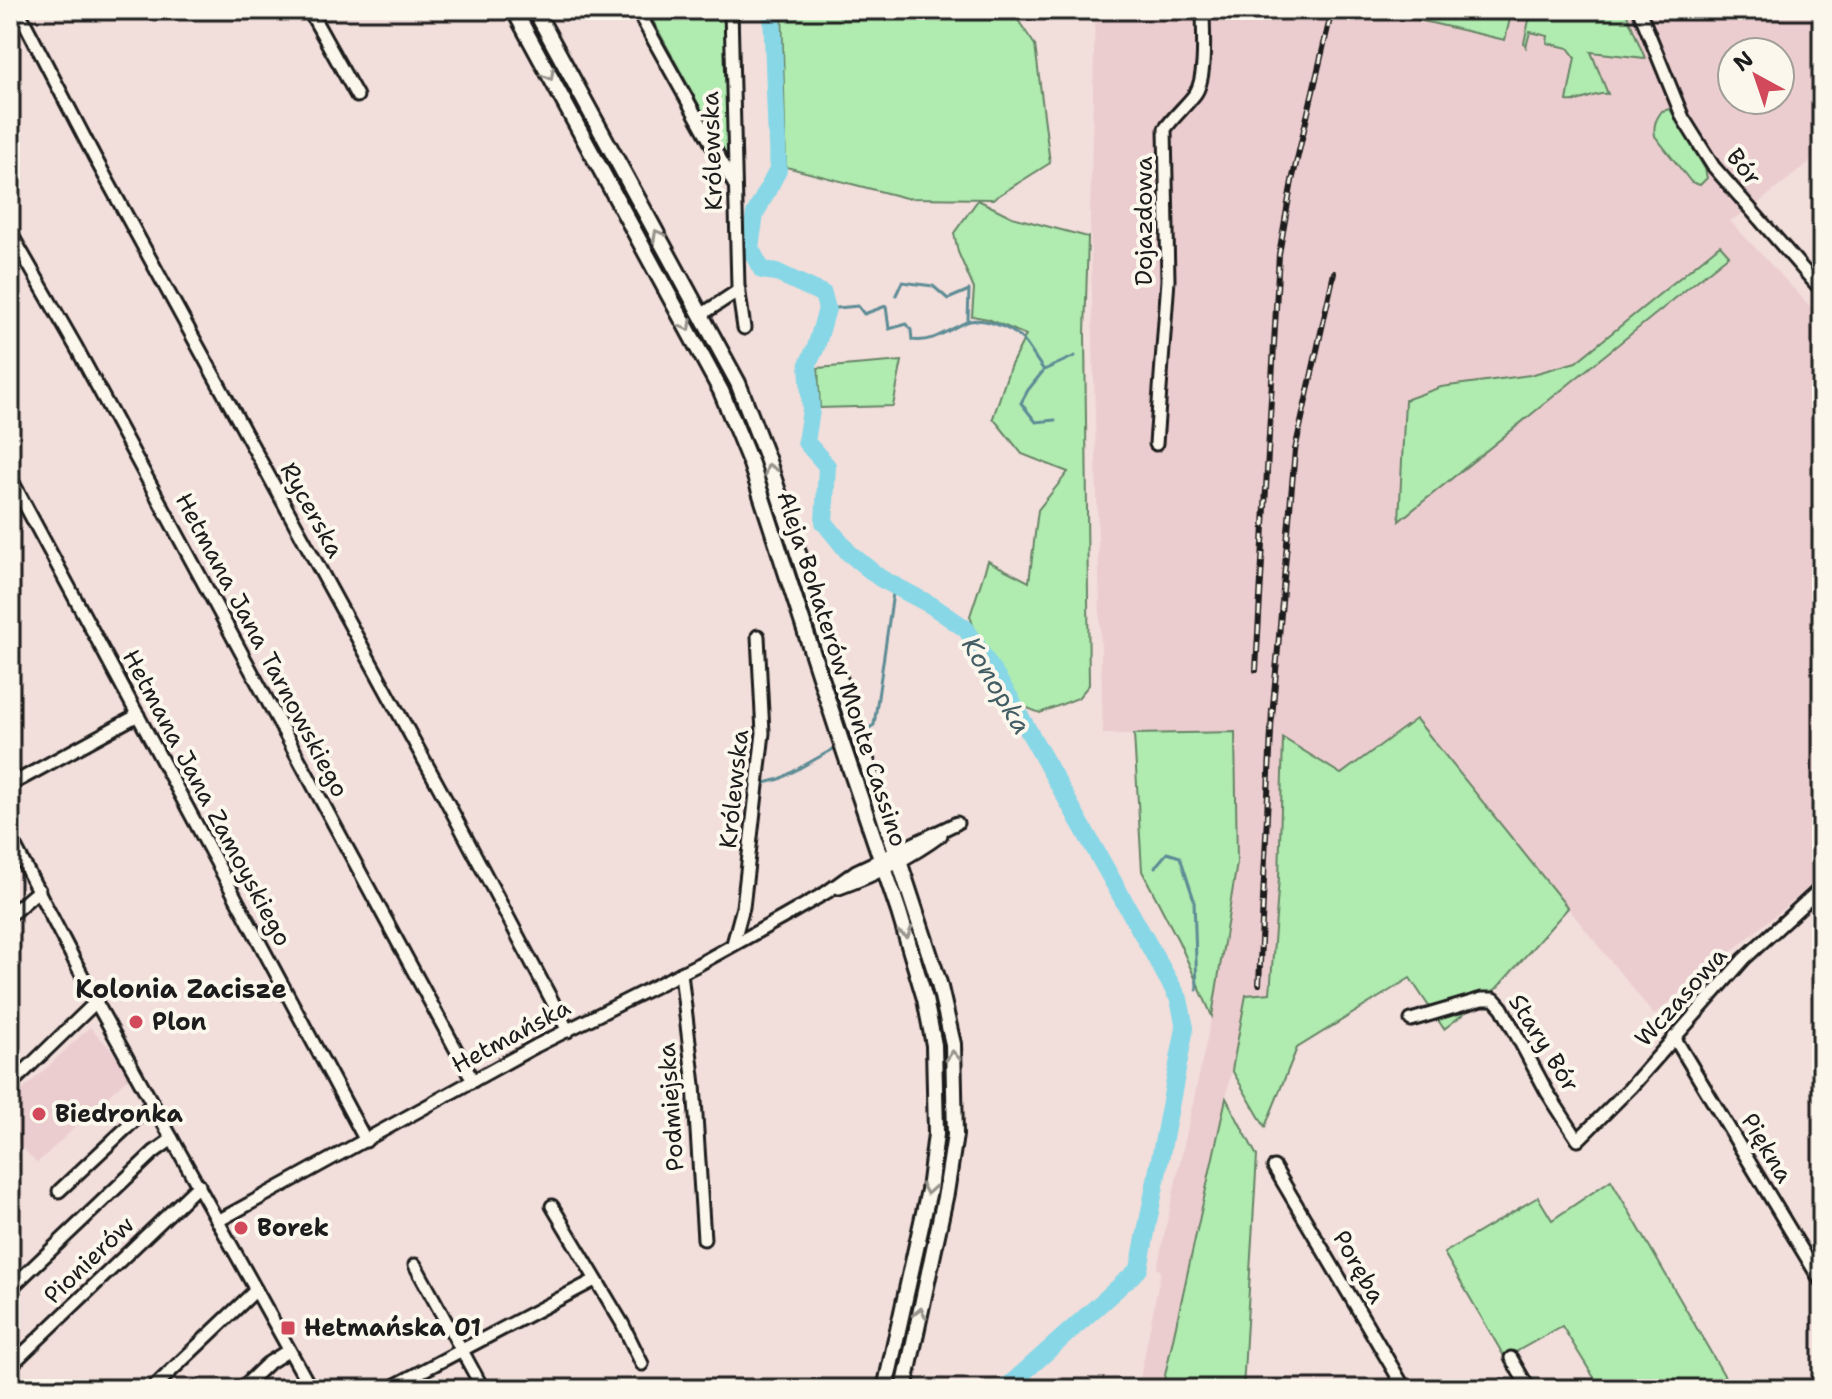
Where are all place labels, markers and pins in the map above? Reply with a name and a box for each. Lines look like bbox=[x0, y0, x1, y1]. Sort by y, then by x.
place label: Plon bbox=[152, 1006, 207, 1038]
marker: Plon bbox=[127, 1013, 145, 1031]
place label: Biedronka bbox=[55, 1098, 183, 1130]
marker: Biedronka bbox=[30, 1105, 48, 1123]
place label: Borek bbox=[257, 1212, 329, 1244]
marker: Borek bbox=[232, 1219, 250, 1237]
place label: Hetmańska 01 bbox=[304, 1312, 481, 1344]
marker: Hetmańska 01 bbox=[279, 1319, 297, 1337]

